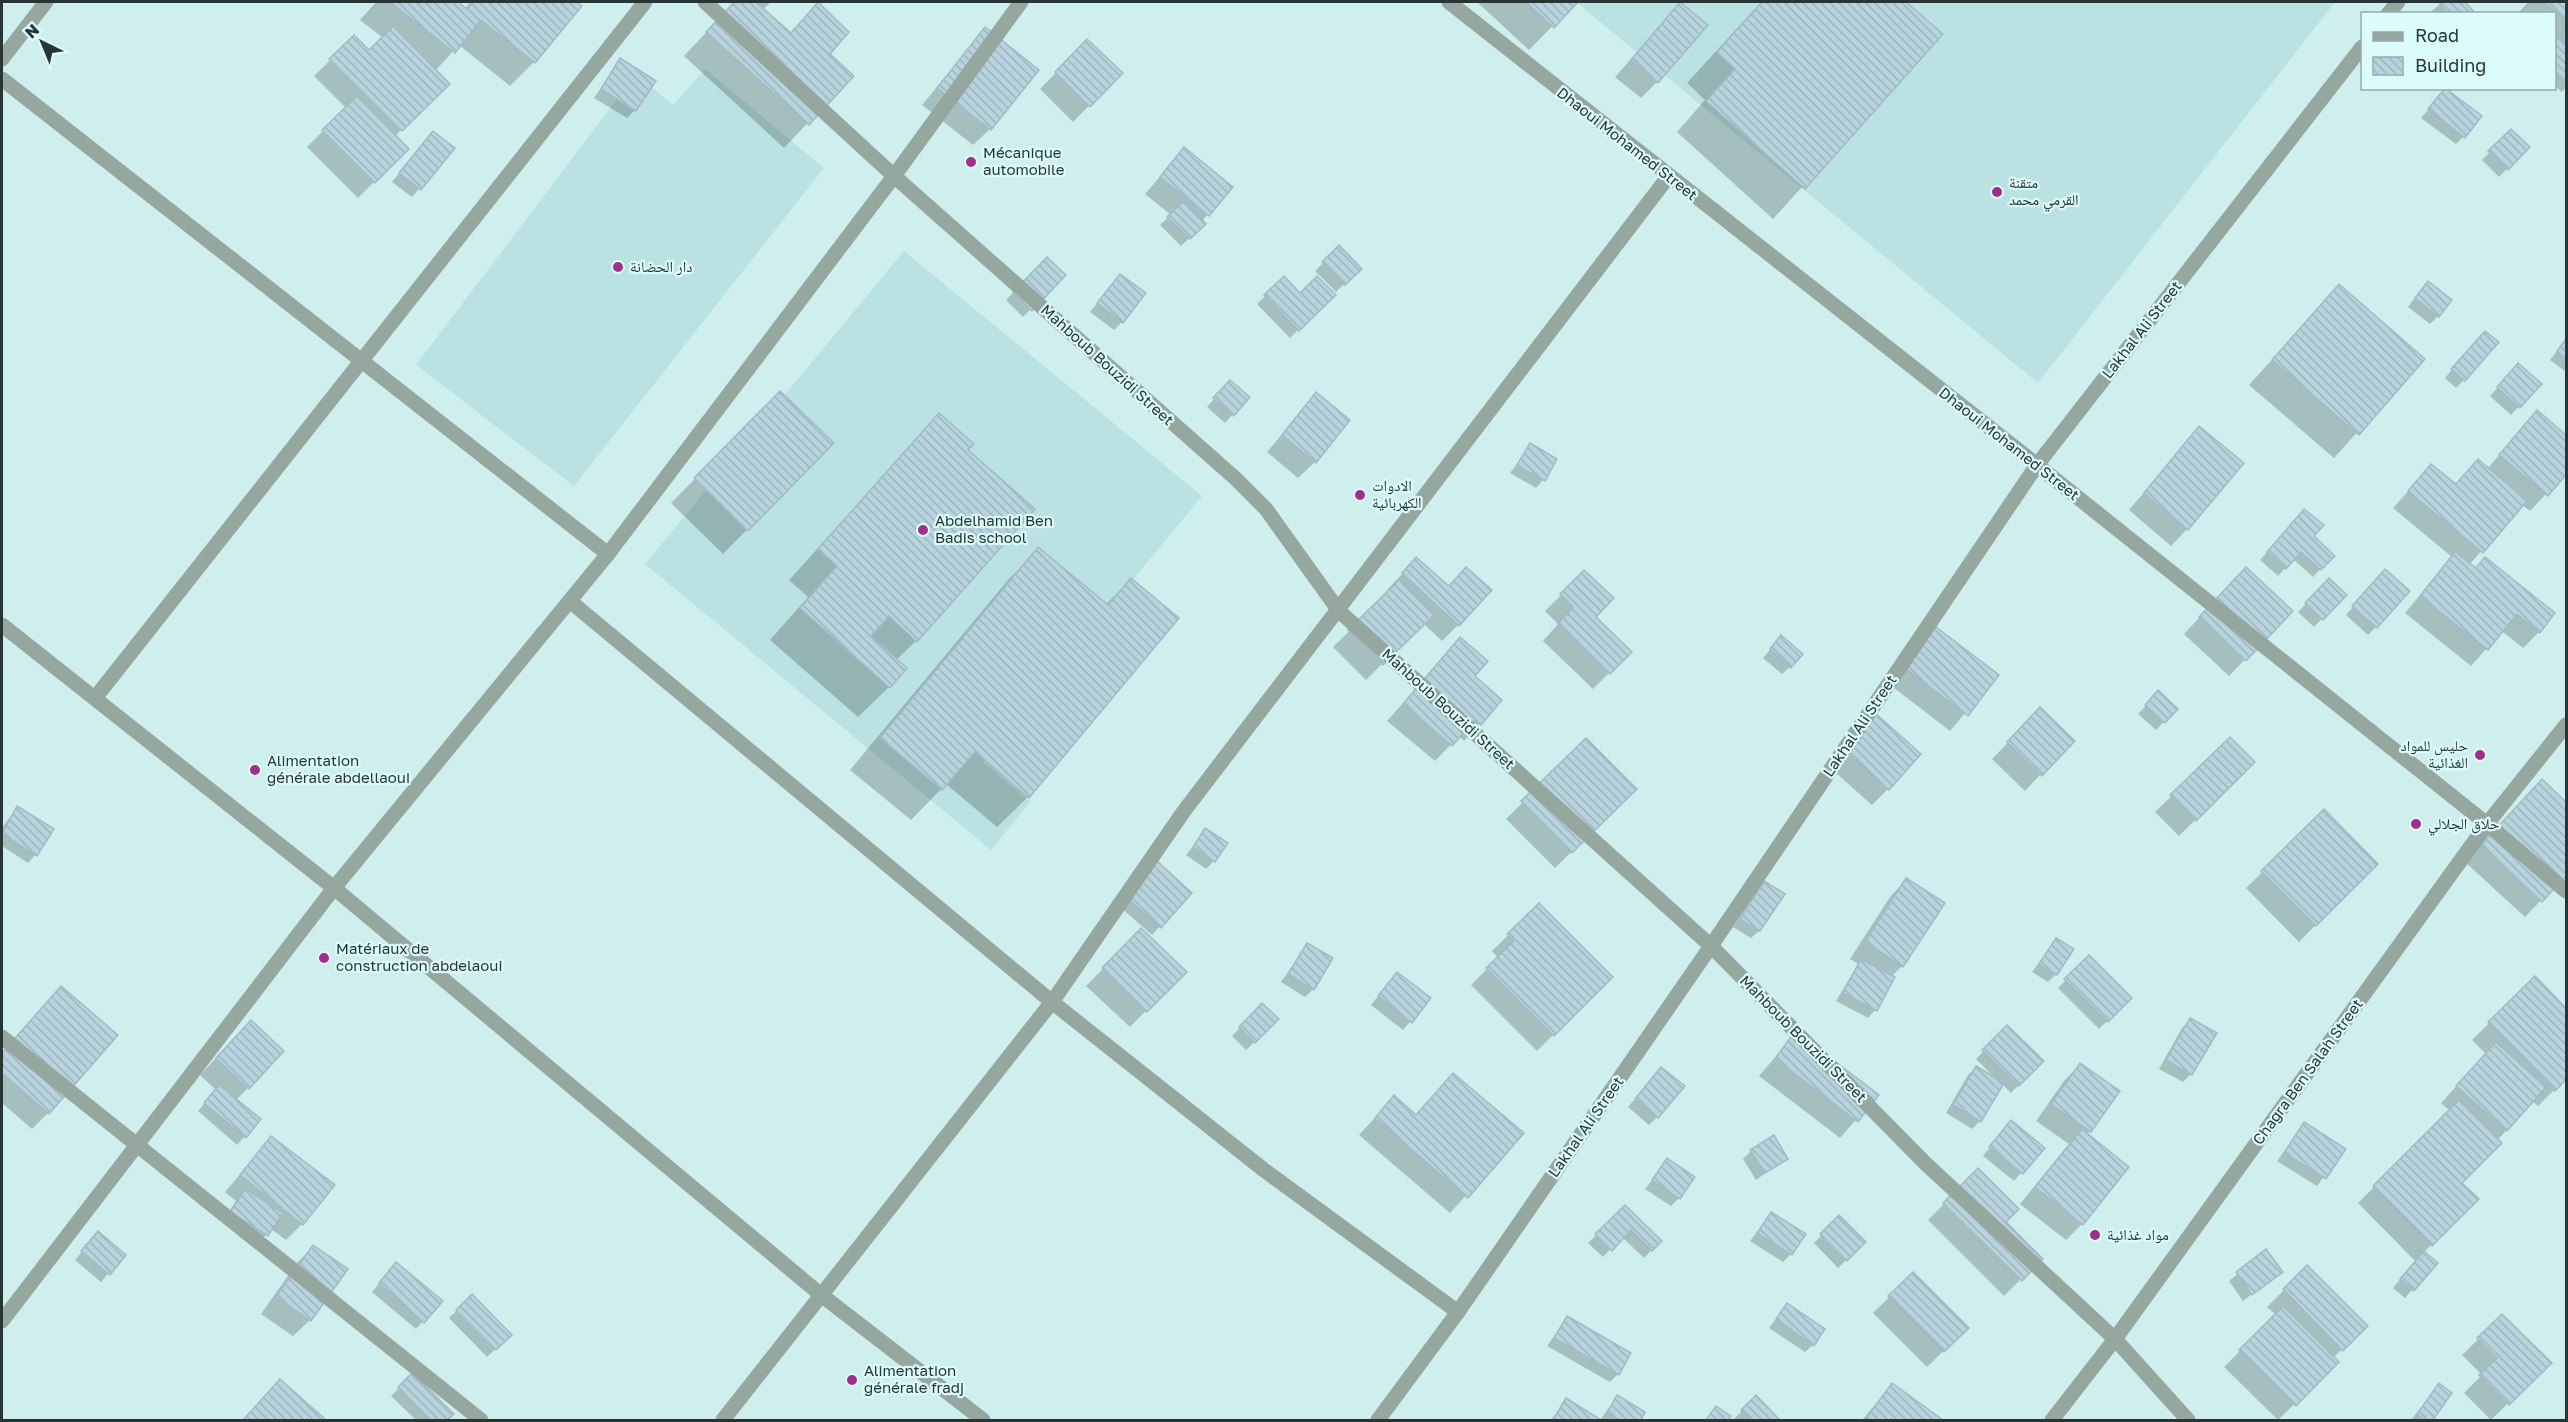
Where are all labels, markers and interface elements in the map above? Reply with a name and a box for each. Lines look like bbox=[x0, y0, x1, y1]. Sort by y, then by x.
north arrow bbox=[12, 12, 72, 72]
legend bbox=[2361, 12, 2556, 90]
text: N bbox=[20, 20, 43, 42]
text: Road bbox=[2415, 24, 2459, 46]
text: Building bbox=[2415, 54, 2486, 76]
street label: Dhaoui Mohamed Street bbox=[1554, 83, 1701, 204]
place label: Mécanique automobile bbox=[983, 143, 1065, 178]
marker: Mécanique automobile bbox=[964, 155, 978, 169]
place label: متقنة القرمي محمد bbox=[2009, 173, 2079, 212]
marker: متقنة القرمي محمد bbox=[1990, 185, 2004, 199]
place label: دار الحضانة bbox=[630, 257, 692, 276]
marker: دار الحضانة bbox=[611, 260, 625, 274]
street label: Lakhal Ali Street bbox=[2098, 277, 2185, 382]
street label: Mahboub Bouzidi Street bbox=[1038, 300, 1178, 429]
street label: Dhaoui Mohamed Street bbox=[1936, 383, 2083, 504]
place label: الادوات الكهربائية bbox=[1372, 476, 1422, 512]
marker: الادوات الكهربائية bbox=[1353, 488, 1367, 502]
place label: Abdelhamid Ben Badis school bbox=[935, 511, 1053, 546]
marker: Abdelhamid Ben Badis school bbox=[916, 523, 930, 537]
street label: Mahboub Bouzidi Street bbox=[1379, 644, 1519, 773]
street label: Lakhal Ali Street bbox=[1819, 671, 1900, 780]
place label: حليس للمواد الغذائية bbox=[2401, 736, 2468, 771]
marker: حليس للمواد الغذائية bbox=[2473, 748, 2487, 762]
place label: Alimentation générale abdellaoui bbox=[267, 751, 410, 786]
marker: Alimentation générale abdellaoui bbox=[248, 763, 262, 777]
place label: حلاق الجلالي bbox=[2428, 814, 2500, 836]
marker: حلاق الجلالي bbox=[2409, 817, 2423, 831]
place label: Matériaux de construction abdelaoui bbox=[336, 939, 502, 974]
marker: Matériaux de construction abdelaoui bbox=[317, 951, 331, 965]
street label: Mahboub Bouzidi Street bbox=[1737, 971, 1871, 1105]
street label: Chagra Ben Salah Street bbox=[2248, 995, 2366, 1148]
street label: Lakhal Ali Street bbox=[1544, 1073, 1627, 1180]
place label: مواد غذائية bbox=[2107, 1225, 2169, 1244]
marker: مواد غذائية bbox=[2088, 1228, 2102, 1242]
place label: Alimentation générale fradj bbox=[864, 1361, 964, 1396]
marker: Alimentation générale fradj bbox=[845, 1373, 859, 1387]

